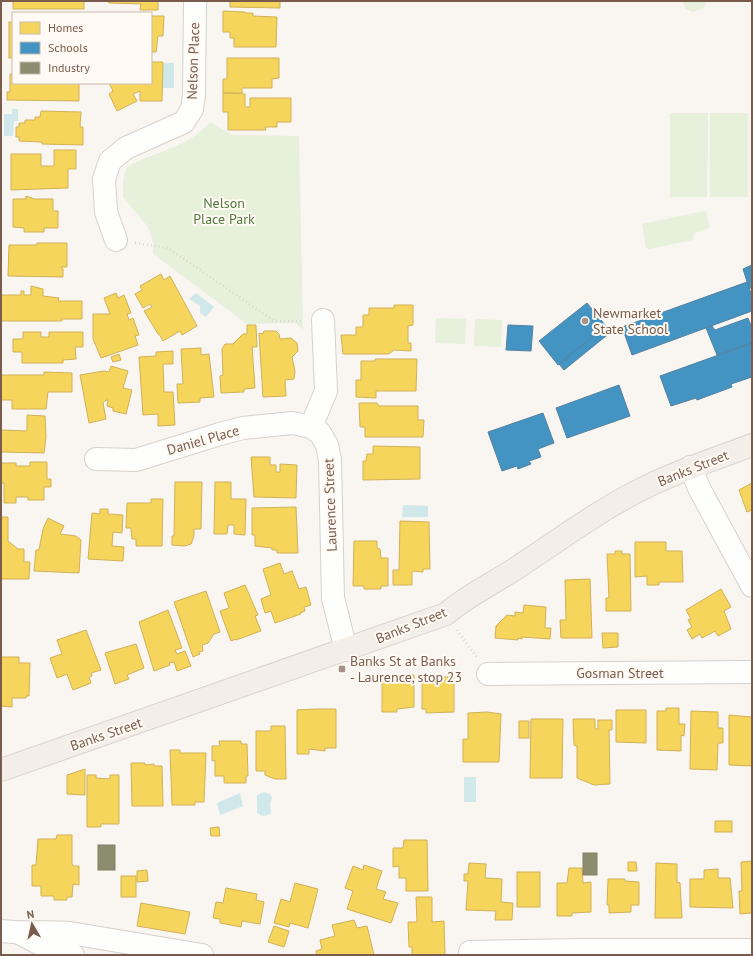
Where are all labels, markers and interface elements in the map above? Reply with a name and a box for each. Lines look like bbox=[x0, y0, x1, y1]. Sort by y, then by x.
legend bbox=[12, 12, 152, 84]
text: Homes bbox=[48, 20, 83, 35]
street label: Nelson Place bbox=[183, 22, 203, 100]
text: Schools bbox=[48, 40, 88, 55]
text: Industry bbox=[48, 60, 90, 75]
park label: Nelson Place Park bbox=[193, 194, 255, 228]
place label: Newmarket State School bbox=[593, 304, 668, 338]
marker: Newmarket State School bbox=[580, 316, 590, 326]
street label: Daniel Place bbox=[165, 421, 241, 459]
street label: Banks Street bbox=[655, 446, 731, 490]
street label: Laurence Street bbox=[319, 458, 341, 552]
street label: Banks Street bbox=[373, 603, 449, 647]
place label: Banks St at Banks - Laurence, stop 23 bbox=[350, 652, 462, 686]
marker: Banks St at Banks - Laurence, stop 23 bbox=[337, 664, 347, 674]
street label: Gosman Street bbox=[576, 664, 664, 682]
street label: Banks Street bbox=[68, 713, 145, 755]
north arrow bbox=[12, 904, 52, 944]
text: N bbox=[26, 907, 35, 922]

